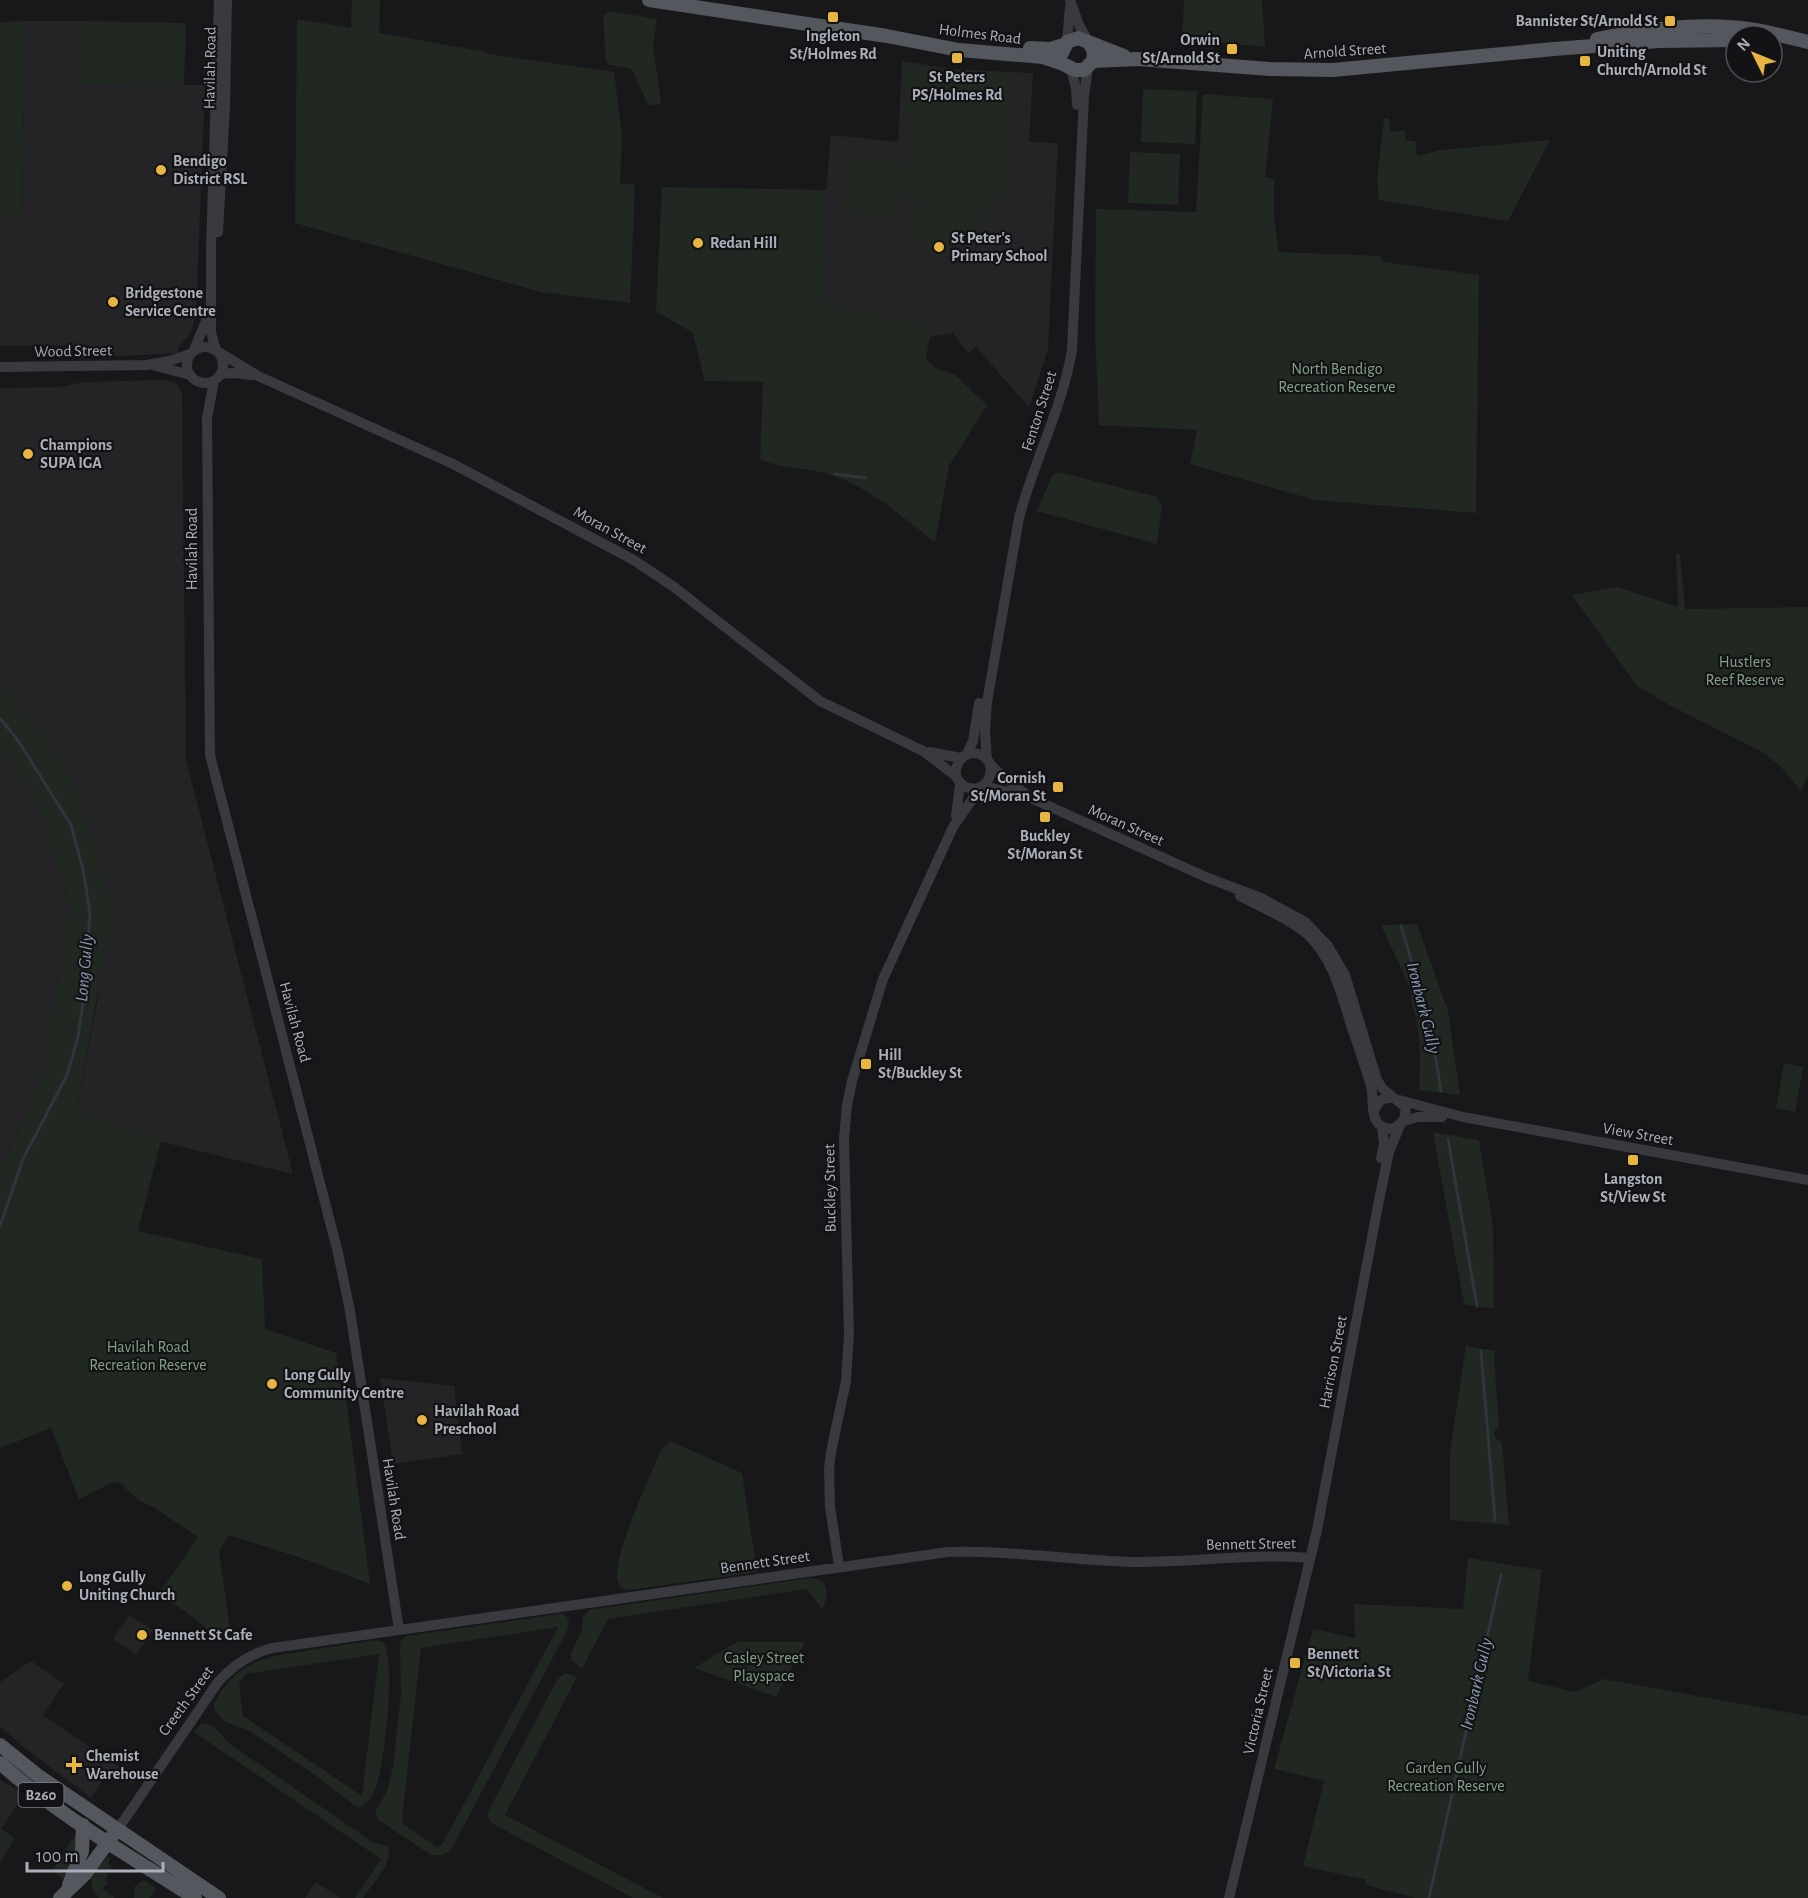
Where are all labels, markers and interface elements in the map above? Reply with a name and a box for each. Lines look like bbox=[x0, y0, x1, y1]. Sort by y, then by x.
marker: Ingleton St/Holmes Rd bbox=[826, 10, 840, 24]
place label: Bannister St/Arnold St bbox=[1515, 13, 1659, 29]
marker: Bannister St/Arnold St bbox=[1663, 14, 1677, 28]
street label: Holmes Road bbox=[938, 21, 1022, 47]
north arrow bbox=[1724, 24, 1784, 84]
street label: Havilah Road bbox=[201, 27, 219, 109]
place label: Ingleton St/Holmes Rd bbox=[789, 28, 877, 62]
place label: Orwin St/Arnold St bbox=[1142, 32, 1221, 66]
text: N bbox=[1734, 35, 1753, 54]
street label: Arnold Street bbox=[1303, 40, 1387, 62]
marker: Orwin St/Arnold St bbox=[1225, 42, 1239, 56]
place label: Uniting Church/Arnold St bbox=[1597, 44, 1707, 78]
marker: St Peters PS/Holmes Rd bbox=[950, 51, 964, 65]
marker: Uniting Church/Arnold St bbox=[1578, 54, 1592, 68]
place label: St Peters PS/Holmes Rd bbox=[912, 69, 1003, 103]
place label: Bendigo District RSL bbox=[173, 153, 247, 187]
marker: Bendigo District RSL bbox=[154, 163, 168, 177]
place label: St Peter's Primary School bbox=[951, 230, 1048, 265]
place label: Redan Hill bbox=[710, 235, 777, 251]
marker: Redan Hill bbox=[691, 236, 705, 250]
marker: St Peter's Primary School bbox=[932, 240, 946, 254]
place label: Bridgestone Service Centre bbox=[125, 285, 216, 319]
marker: Bridgestone Service Centre bbox=[106, 295, 120, 309]
street label: Wood Street bbox=[34, 342, 112, 360]
park label: North Bendigo Recreation Reserve bbox=[1278, 361, 1396, 395]
street label: Fenton Street bbox=[1019, 369, 1059, 453]
place label: Champions SUPA IGA bbox=[40, 437, 112, 471]
marker: Champions SUPA IGA bbox=[21, 447, 35, 461]
street label: Moran Street bbox=[571, 503, 649, 557]
street label: Havilah Road bbox=[184, 508, 200, 590]
park label: Hustlers Reef Reserve bbox=[1706, 654, 1784, 688]
place label: Cornish St/Moran St bbox=[971, 770, 1047, 804]
marker: Cornish St/Moran St bbox=[1051, 780, 1065, 794]
street label: Moran Street bbox=[1086, 801, 1166, 849]
marker: Buckley St/Moran St bbox=[1038, 810, 1052, 824]
place label: Buckley St/Moran St bbox=[1007, 828, 1083, 862]
water label: Long Gully bbox=[73, 933, 97, 1003]
water label: Ironbark Gully bbox=[1403, 960, 1443, 1056]
street label: Havilah Road bbox=[277, 980, 313, 1064]
place label: Hill St/Buckley St bbox=[878, 1047, 963, 1082]
marker: Hill St/Buckley St bbox=[859, 1057, 873, 1071]
street label: View Street bbox=[1601, 1120, 1675, 1148]
street label: Buckley Street bbox=[821, 1144, 840, 1232]
marker: Langston St/View St bbox=[1626, 1153, 1640, 1167]
place label: Langston St/View St bbox=[1600, 1171, 1667, 1205]
street label: Harrison Street bbox=[1316, 1314, 1350, 1410]
park label: Havilah Road Recreation Reserve bbox=[89, 1339, 207, 1373]
place label: Long Gully Community Centre bbox=[284, 1367, 404, 1402]
marker: Long Gully Community Centre bbox=[265, 1377, 279, 1391]
place label: Havilah Road Preschool bbox=[434, 1403, 520, 1437]
marker: Havilah Road Preschool bbox=[415, 1413, 429, 1427]
street label: Havilah Road bbox=[380, 1457, 408, 1541]
street label: Bennett Street bbox=[1206, 1535, 1296, 1553]
street label: Bennett Street bbox=[719, 1548, 811, 1576]
place label: Long Gully Uniting Church bbox=[79, 1569, 175, 1603]
marker: Long Gully Uniting Church bbox=[60, 1579, 74, 1593]
place label: Bennett St Cafe bbox=[154, 1627, 253, 1643]
marker: Bennett St Cafe bbox=[135, 1628, 149, 1642]
water label: Ironbark Gully bbox=[1458, 1636, 1496, 1732]
place label: Bennett St/Victoria St bbox=[1307, 1646, 1392, 1680]
park label: Casley Street Playspace bbox=[724, 1650, 804, 1685]
marker: Bennett St/Victoria St bbox=[1288, 1656, 1302, 1670]
street label: Creeth Street bbox=[156, 1663, 216, 1739]
street label: Victoria Street bbox=[1240, 1666, 1276, 1756]
place label: Chemist Warehouse bbox=[86, 1748, 159, 1782]
marker: Chemist Warehouse bbox=[67, 1758, 81, 1772]
park label: Garden Gully Recreation Reserve bbox=[1387, 1760, 1505, 1794]
road number: B260 bbox=[18, 1783, 63, 1807]
scale bar bbox=[27, 1835, 164, 1873]
text: 100 m bbox=[36, 1848, 79, 1866]

